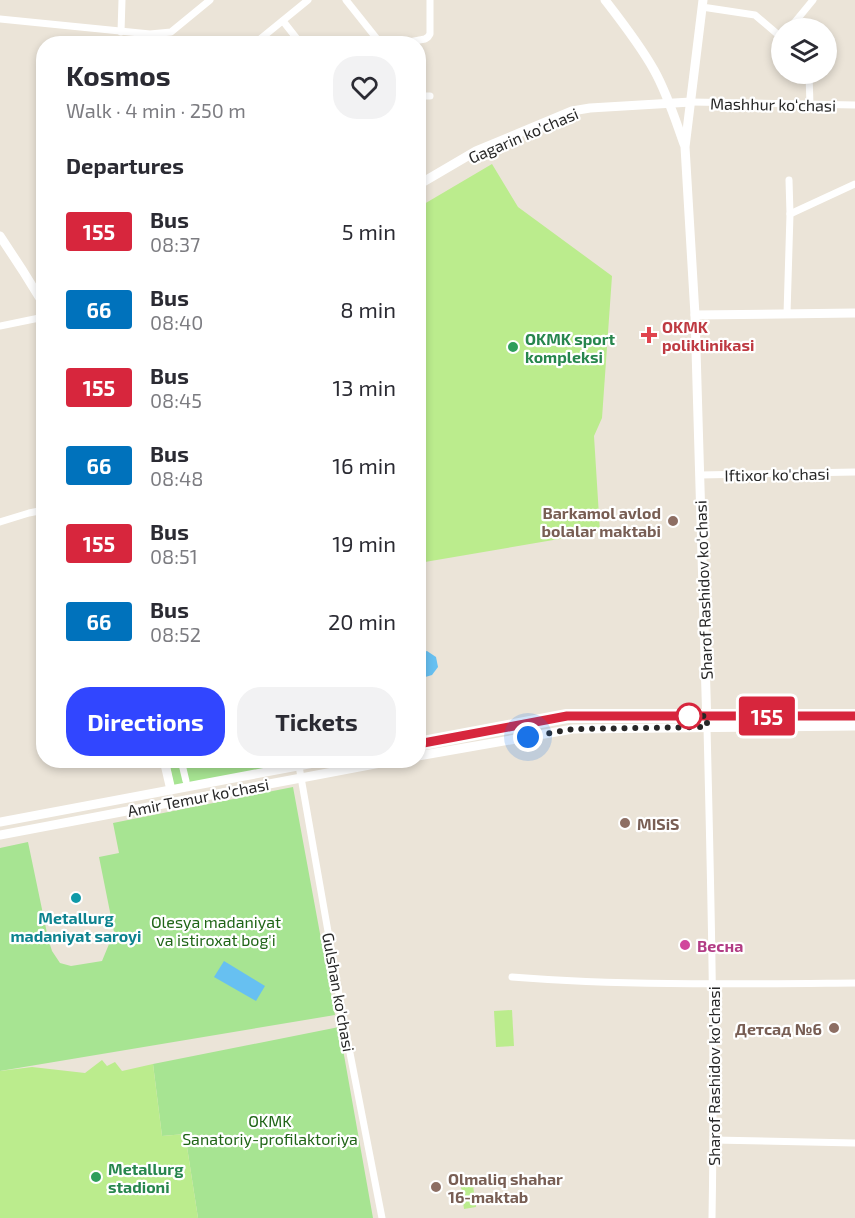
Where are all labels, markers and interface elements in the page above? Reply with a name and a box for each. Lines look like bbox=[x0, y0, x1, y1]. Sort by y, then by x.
map controls bbox=[771, 18, 837, 84]
button: layers bbox=[771, 18, 837, 84]
button: heart bbox=[333, 56, 396, 119]
text: Kosmos bbox=[66, 58, 171, 92]
street label: Mashhur ko‘chasi bbox=[710, 93, 836, 115]
text: Walk · 4 min · 250 m bbox=[66, 98, 246, 122]
street label: Gagarin ko'chasi bbox=[465, 103, 581, 167]
text: Departures bbox=[66, 152, 184, 178]
text: Bus bbox=[150, 206, 189, 232]
text: 5 min bbox=[342, 218, 396, 244]
text: 155 bbox=[83, 219, 115, 244]
text: 08:37 bbox=[150, 232, 200, 256]
text: Bus bbox=[150, 284, 189, 310]
text: 8 min bbox=[340, 296, 396, 322]
text: 66 bbox=[87, 297, 111, 322]
text: 08:40 bbox=[150, 310, 203, 334]
place label: OKMK poliklinikasi bbox=[662, 317, 754, 354]
marker: OKMK poliklinikasi bbox=[640, 326, 658, 344]
place label: OKMK sport kompleksi bbox=[525, 329, 616, 366]
marker: OKMK sport kompleksi bbox=[506, 340, 520, 354]
text: Bus bbox=[150, 362, 189, 388]
text: 13 min bbox=[333, 374, 396, 400]
text: 155 bbox=[83, 375, 115, 400]
text: 08:45 bbox=[150, 388, 202, 412]
text: Bus bbox=[150, 440, 189, 466]
text: 16 min bbox=[332, 452, 396, 478]
text: 66 bbox=[87, 453, 111, 478]
street label: Iftixor ko'chasi bbox=[724, 464, 830, 484]
text: 08:48 bbox=[150, 466, 203, 490]
street label: Sharof Rashidov ko'chasi bbox=[690, 500, 716, 680]
place label: Barkamol avlod bolalar maktabi bbox=[542, 503, 661, 540]
marker: Barkamol avlod bolalar maktabi bbox=[666, 514, 680, 528]
text: Bus bbox=[150, 518, 189, 544]
text: 19 min bbox=[332, 530, 396, 556]
text: 155 bbox=[83, 531, 115, 556]
text: 08:51 bbox=[150, 544, 198, 568]
text: Bus bbox=[150, 596, 189, 622]
text: 20 min bbox=[328, 608, 396, 634]
text: 66 bbox=[87, 609, 111, 634]
text: 08:52 bbox=[150, 622, 201, 646]
button: Directions bbox=[66, 687, 225, 756]
button: Tickets bbox=[237, 687, 396, 756]
line badge: 155 bbox=[732, 696, 801, 736]
unlabelled marker bbox=[676, 703, 702, 729]
text: 155 bbox=[751, 704, 783, 729]
your location bbox=[513, 722, 543, 752]
street label: Amir Temur ko'chasi bbox=[126, 774, 270, 820]
place label: MISiS bbox=[637, 814, 679, 833]
marker: MISiS bbox=[618, 816, 632, 830]
marker: Metallurg madaniyat saroyi bbox=[69, 891, 83, 905]
place label: Metallurg madaniyat saroyi bbox=[10, 908, 142, 946]
park label: Olesya madaniyat va istiroxat bog'i bbox=[151, 912, 281, 949]
street label: Gulshan ko'chasi bbox=[319, 931, 359, 1053]
place label: Весна bbox=[697, 936, 743, 955]
marker: Весна bbox=[678, 938, 692, 952]
street label: Sharof Rashidov ko'chasi bbox=[704, 986, 723, 1166]
place label: Детсад №6 bbox=[735, 1019, 822, 1038]
marker: Детсад №6 bbox=[827, 1021, 841, 1035]
park label: OKMK Sanatoriy-profilaktoriya bbox=[182, 1111, 358, 1148]
place label: Metallurg stadioni bbox=[108, 1159, 184, 1196]
place label: Olmaliq shahar 16-maktab bbox=[448, 1169, 563, 1206]
marker: Metallurg stadioni bbox=[89, 1170, 103, 1184]
marker: Olmaliq shahar 16-maktab bbox=[429, 1180, 443, 1194]

